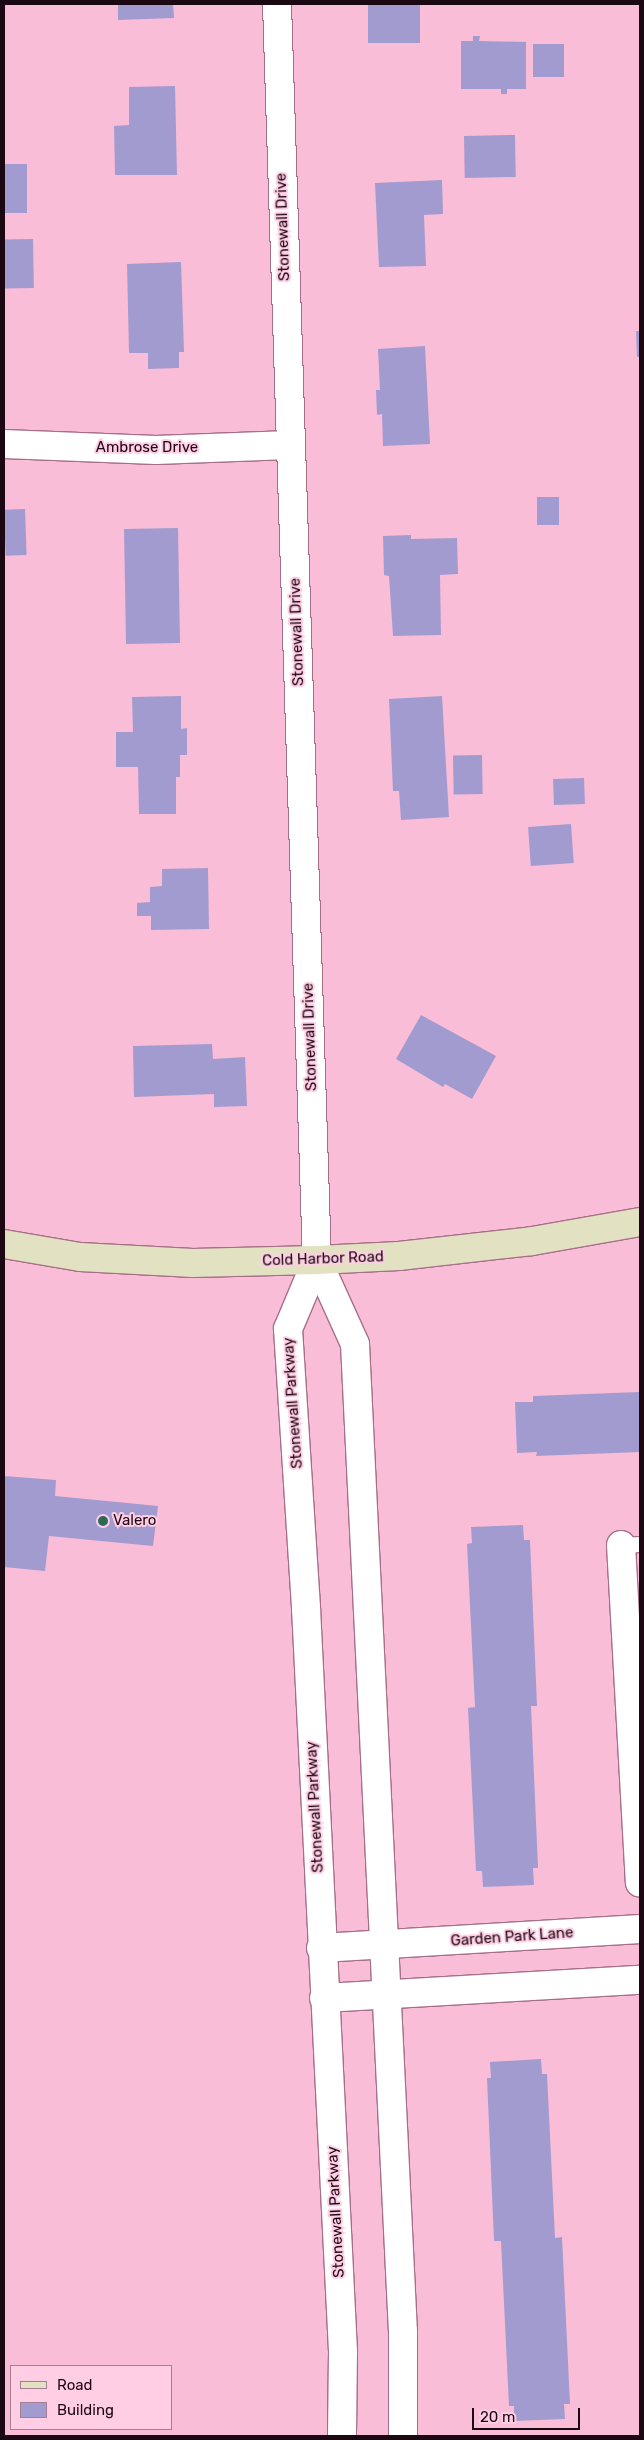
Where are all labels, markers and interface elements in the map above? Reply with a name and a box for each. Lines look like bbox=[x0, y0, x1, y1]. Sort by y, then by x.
street label: Stonewall Drive bbox=[272, 173, 294, 281]
street label: Ambrose Drive bbox=[96, 439, 198, 457]
street label: Stonewall Drive bbox=[286, 578, 308, 686]
street label: Stonewall Drive bbox=[299, 983, 321, 1091]
street label: Cold Harbor Road bbox=[262, 1248, 384, 1270]
street label: Stonewall Parkway bbox=[279, 1337, 307, 1469]
place label: Valero bbox=[113, 1512, 156, 1530]
marker: Valero bbox=[97, 1515, 109, 1527]
street label: Stonewall Parkway bbox=[303, 1741, 327, 1873]
street label: Garden Park Lane bbox=[450, 1924, 574, 1950]
street label: Stonewall Parkway bbox=[324, 2146, 348, 2278]
legend bbox=[10, 2365, 172, 2430]
text: Road bbox=[57, 2376, 93, 2394]
scale bar bbox=[474, 2398, 582, 2430]
text: Building bbox=[57, 2401, 114, 2419]
text: 20 m bbox=[480, 2408, 515, 2426]

